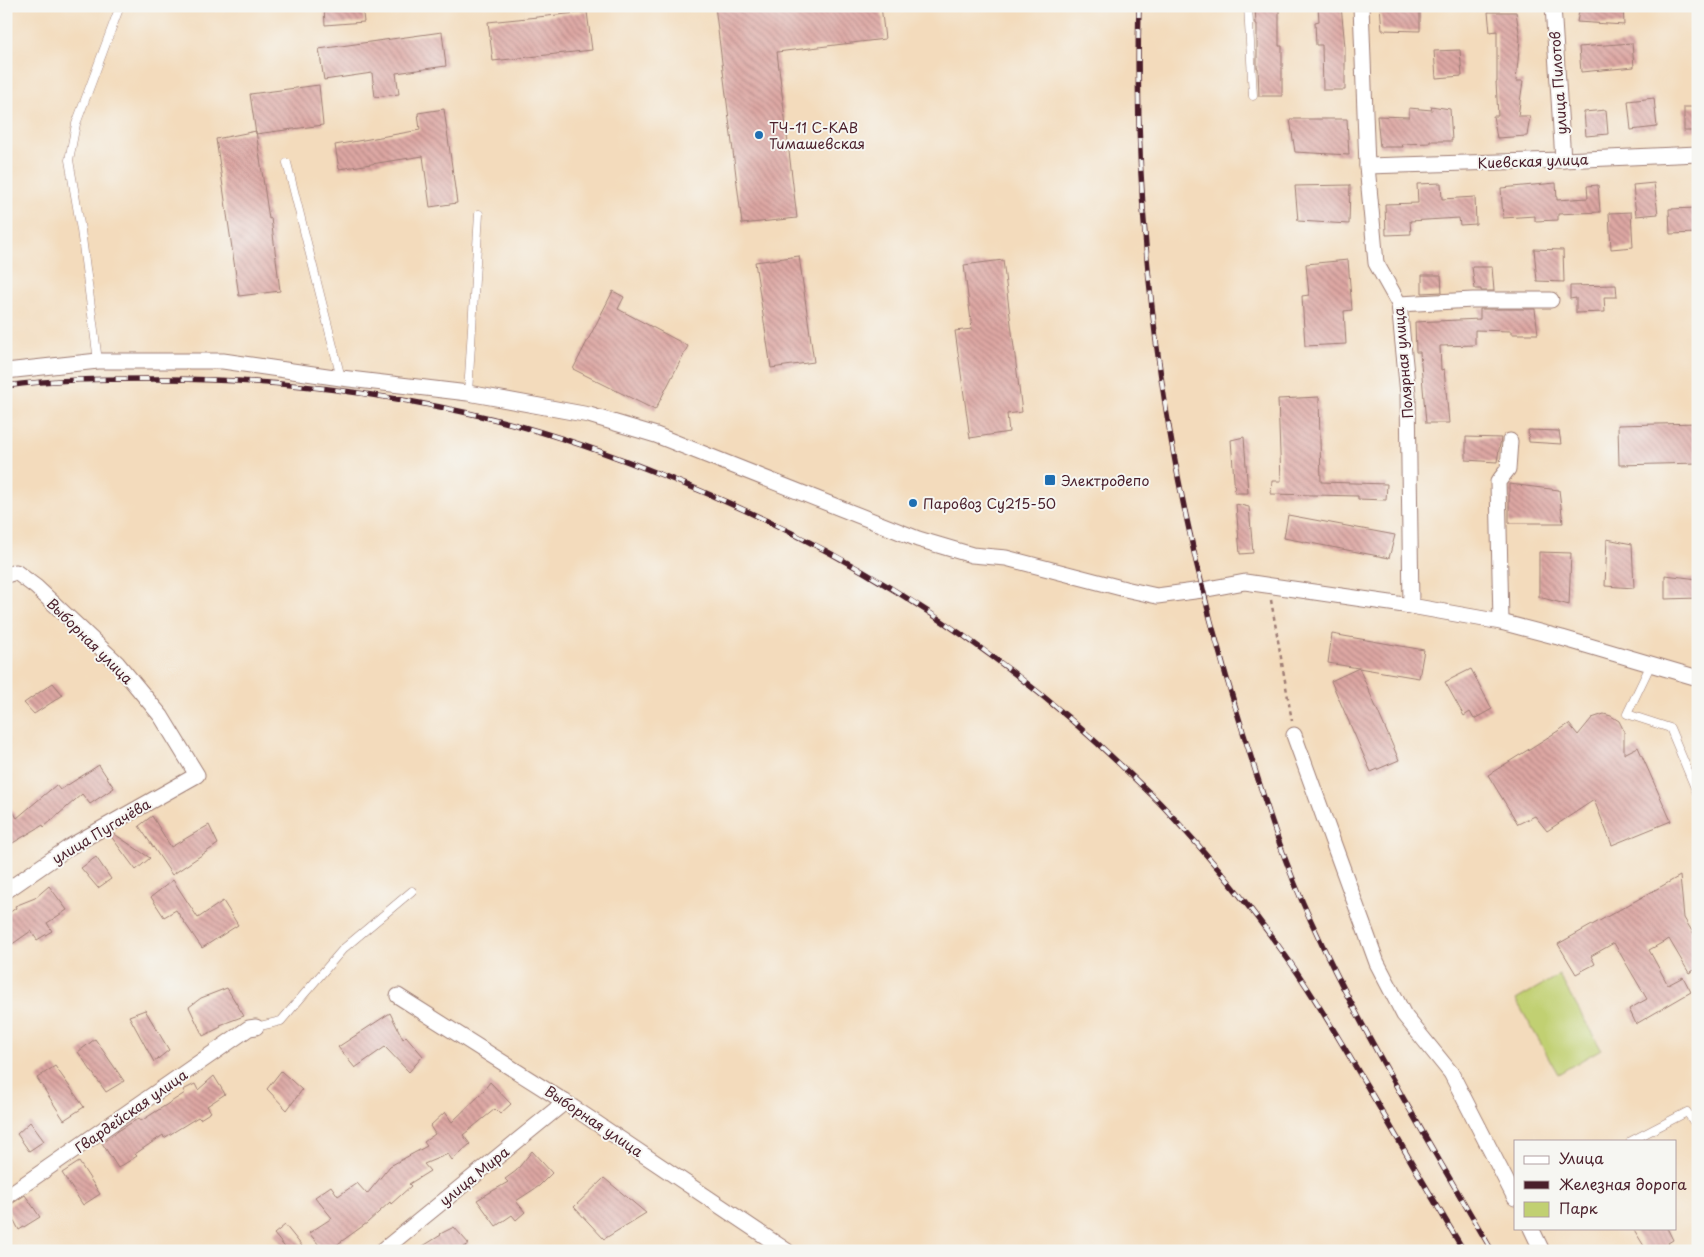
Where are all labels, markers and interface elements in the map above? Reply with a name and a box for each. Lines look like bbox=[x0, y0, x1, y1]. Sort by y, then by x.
street label: улица Пилотов bbox=[1544, 31, 1572, 135]
place label: ТЧ-11 С-КАВ Тимашевская bbox=[769, 117, 865, 154]
marker: ТЧ-11 С-КАВ Тимашевская bbox=[753, 129, 765, 141]
street label: Киевская улица bbox=[1477, 149, 1589, 173]
street label: Полярная улица bbox=[1388, 306, 1418, 419]
place label: Электродепо bbox=[1061, 470, 1149, 491]
marker: Электродепо bbox=[1043, 473, 1057, 487]
place label: Паровоз Су215-50 bbox=[923, 493, 1056, 514]
marker: Паровоз Су215-50 bbox=[907, 497, 919, 509]
street label: Выборная улица bbox=[42, 593, 138, 689]
street label: улица Пугачёва bbox=[48, 793, 155, 869]
street label: Гвардейская улица bbox=[70, 1064, 192, 1158]
street label: Выборная улица bbox=[541, 1080, 647, 1162]
legend bbox=[1514, 1140, 1676, 1230]
street label: улица Мира bbox=[435, 1141, 514, 1211]
text: Улица bbox=[1559, 1146, 1604, 1169]
text: Железная дорога bbox=[1559, 1172, 1687, 1195]
text: Парк bbox=[1559, 1196, 1598, 1219]

